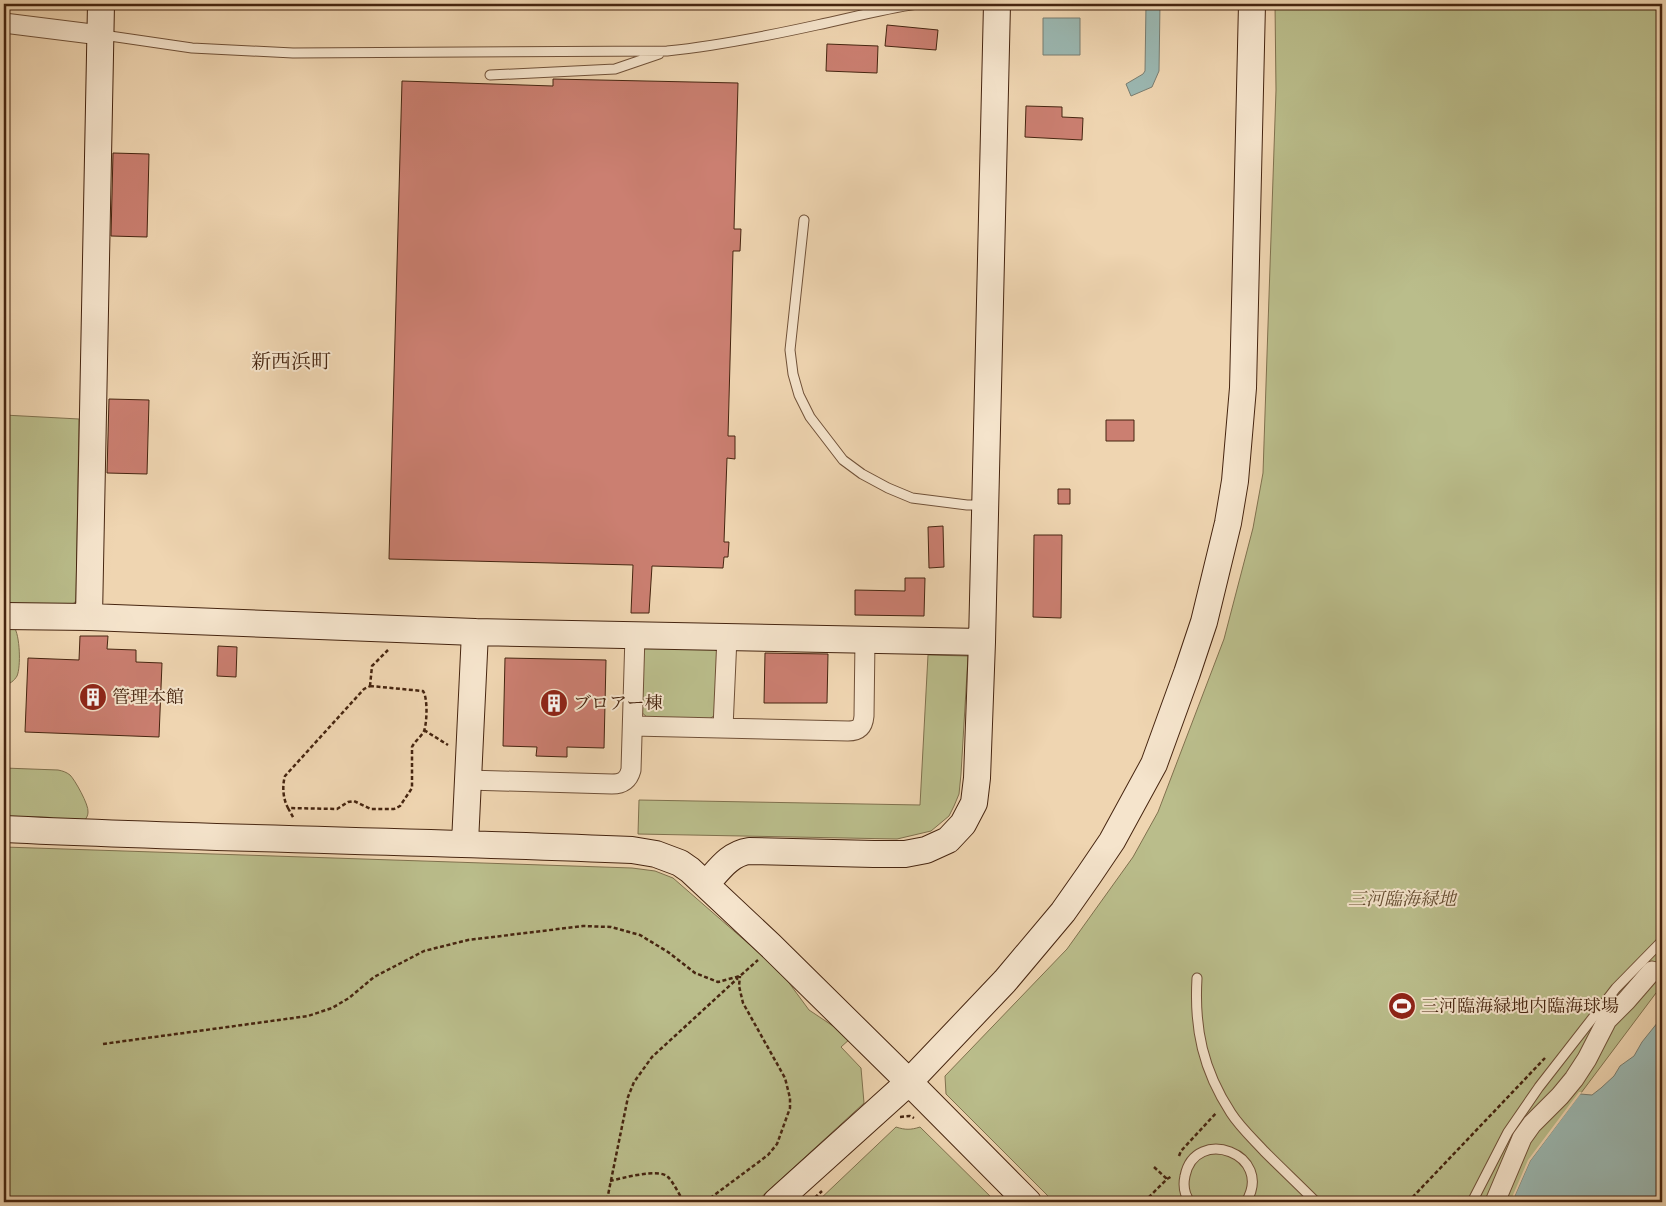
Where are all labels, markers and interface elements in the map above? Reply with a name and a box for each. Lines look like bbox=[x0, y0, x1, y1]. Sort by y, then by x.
district label: 新西浜町 bbox=[251, 350, 331, 375]
building icon: 管理本館 bbox=[78, 682, 108, 712]
place label: 管理本館 bbox=[112, 687, 184, 709]
building icon: ブロアー棟 bbox=[539, 688, 569, 718]
place label: ブロアー棟 bbox=[573, 693, 662, 715]
park label: 三河臨海緑地 bbox=[1348, 889, 1458, 911]
sports icon: 三河臨海緑地内臨海球場 bbox=[1387, 991, 1417, 1021]
place label: 三河臨海緑地内臨海球場 bbox=[1421, 996, 1619, 1018]

